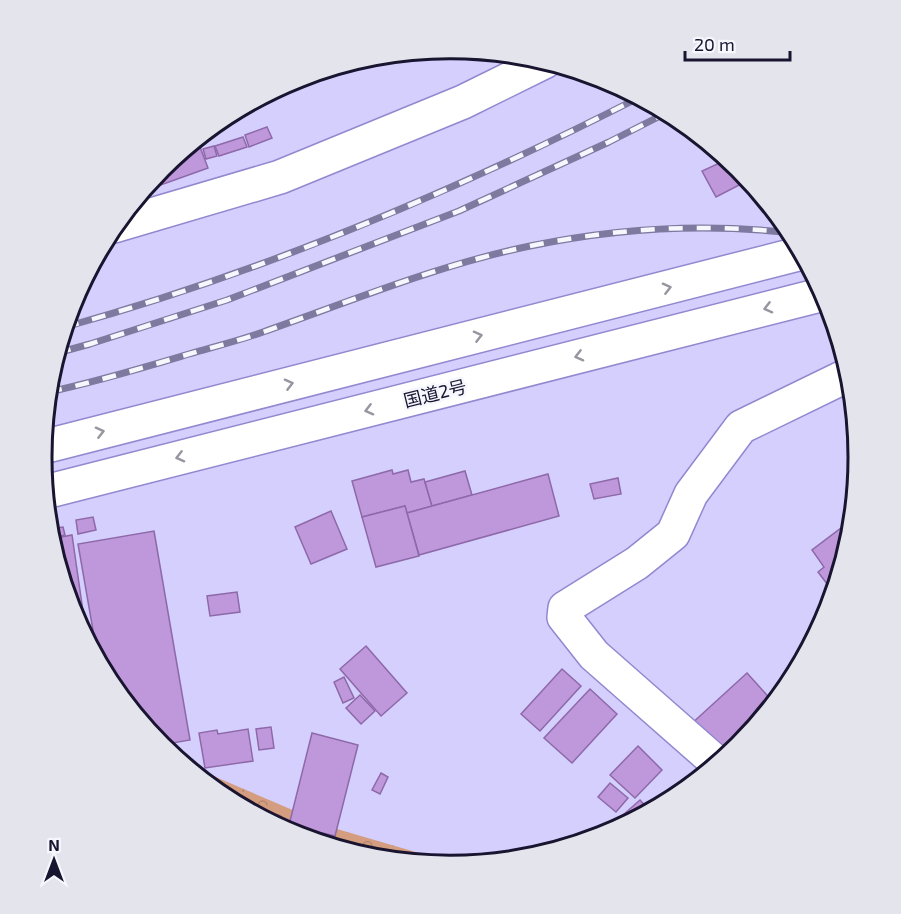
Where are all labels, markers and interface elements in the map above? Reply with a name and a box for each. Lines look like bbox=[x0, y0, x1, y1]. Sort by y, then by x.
scale bar bbox=[685, 24, 790, 62]
text: 20 m bbox=[694, 33, 735, 55]
one-way arrow bbox=[661, 282, 671, 295]
one-way arrow bbox=[763, 301, 773, 314]
one-way arrow bbox=[472, 330, 482, 343]
one-way arrow bbox=[574, 349, 584, 362]
street label: 国道2号 bbox=[401, 375, 469, 411]
one-way arrow bbox=[283, 379, 293, 391]
one-way arrow bbox=[364, 402, 374, 415]
one-way arrow bbox=[95, 427, 105, 440]
one-way arrow bbox=[175, 450, 185, 463]
north arrow bbox=[24, 830, 84, 890]
text: N bbox=[48, 835, 60, 854]

